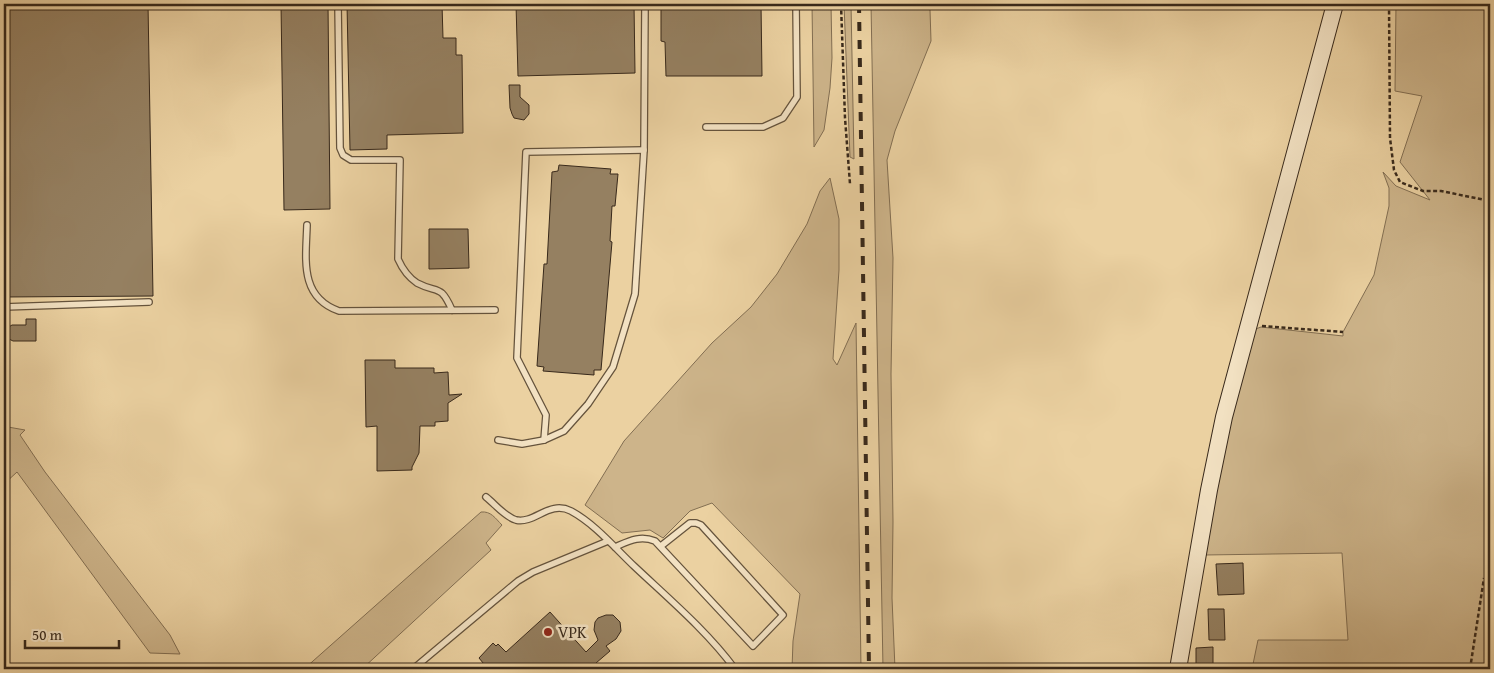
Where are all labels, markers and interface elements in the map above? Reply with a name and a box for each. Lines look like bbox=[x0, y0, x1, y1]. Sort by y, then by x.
scale bar bbox=[25, 618, 119, 650]
place label: VPK bbox=[558, 620, 587, 644]
text: 50 m bbox=[32, 624, 63, 645]
marker: VPK bbox=[542, 626, 554, 638]

